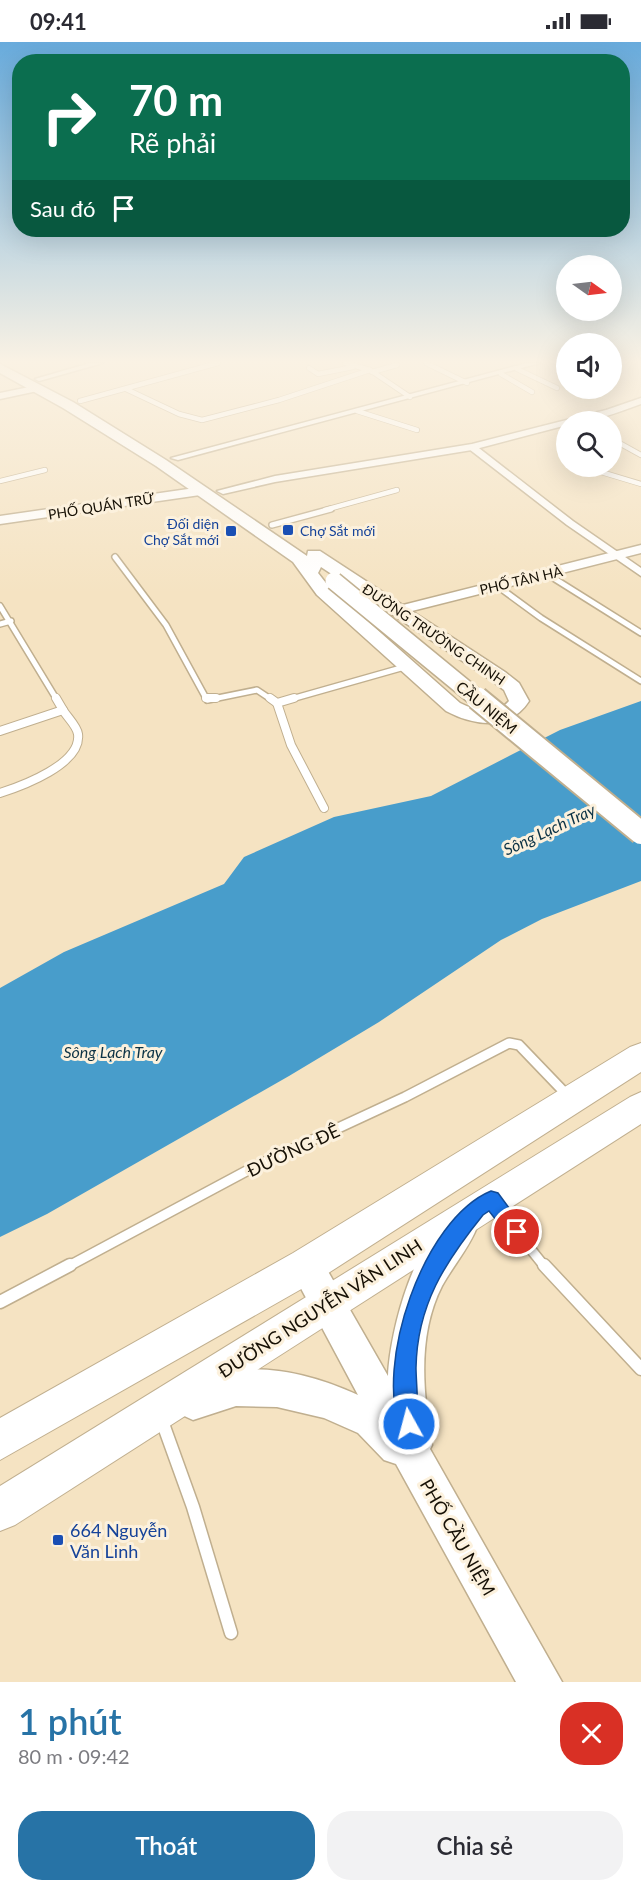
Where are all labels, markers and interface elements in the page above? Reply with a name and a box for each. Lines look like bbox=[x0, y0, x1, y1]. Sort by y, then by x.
text: 09:41 bbox=[30, 8, 87, 35]
text: 70 m bbox=[129, 75, 223, 125]
icon: right bbox=[30, 78, 108, 156]
text: Rẽ phải bbox=[129, 126, 216, 159]
icon: arrive bbox=[107, 192, 140, 225]
text: Sau đó bbox=[30, 195, 95, 222]
north arrow bbox=[556, 255, 622, 321]
map controls bbox=[556, 255, 622, 477]
button: sound bbox=[556, 333, 622, 399]
button: search bbox=[556, 411, 622, 477]
street label: PHỐ QUÁN TRỮ bbox=[47, 489, 156, 523]
place label: Đối diện Chợ Sắt mới bbox=[144, 515, 219, 548]
place label: Chợ Sắt mới bbox=[300, 522, 375, 539]
marker: Chợ Sắt mới bbox=[281, 523, 295, 537]
marker: Đối diện Chợ Sắt mới bbox=[224, 524, 238, 538]
street label: PHỐ TÂN HÀ bbox=[478, 562, 565, 598]
street label: ĐƯỜNG TRƯỜNG CHINH bbox=[359, 580, 509, 688]
street label: CẦU NIỆM bbox=[453, 677, 521, 737]
water label: Sông Lạch Tray bbox=[500, 799, 598, 859]
water label: Sông Lạch Tray bbox=[63, 1042, 163, 1061]
street label: ĐƯỜNG ĐÊ bbox=[243, 1119, 343, 1181]
pin bbox=[491, 1206, 542, 1257]
icon: arrive bbox=[500, 1215, 533, 1248]
street label: ĐƯỜNG NGUYỄN VĂN LINH bbox=[213, 1233, 426, 1382]
position arrow bbox=[377, 1392, 441, 1456]
street label: PHỐ CẦU NIỆM bbox=[416, 1475, 500, 1599]
place label: 664 Nguyễn Văn Linh bbox=[70, 1519, 167, 1562]
marker: 664 Nguyễn Văn Linh bbox=[51, 1533, 65, 1547]
text: 1 phút bbox=[18, 1699, 122, 1743]
button: close bbox=[560, 1702, 623, 1765]
text: 80 m · 09:42 bbox=[18, 1744, 130, 1768]
button: Thoát bbox=[18, 1811, 315, 1880]
button: Chia sẻ bbox=[327, 1811, 623, 1880]

